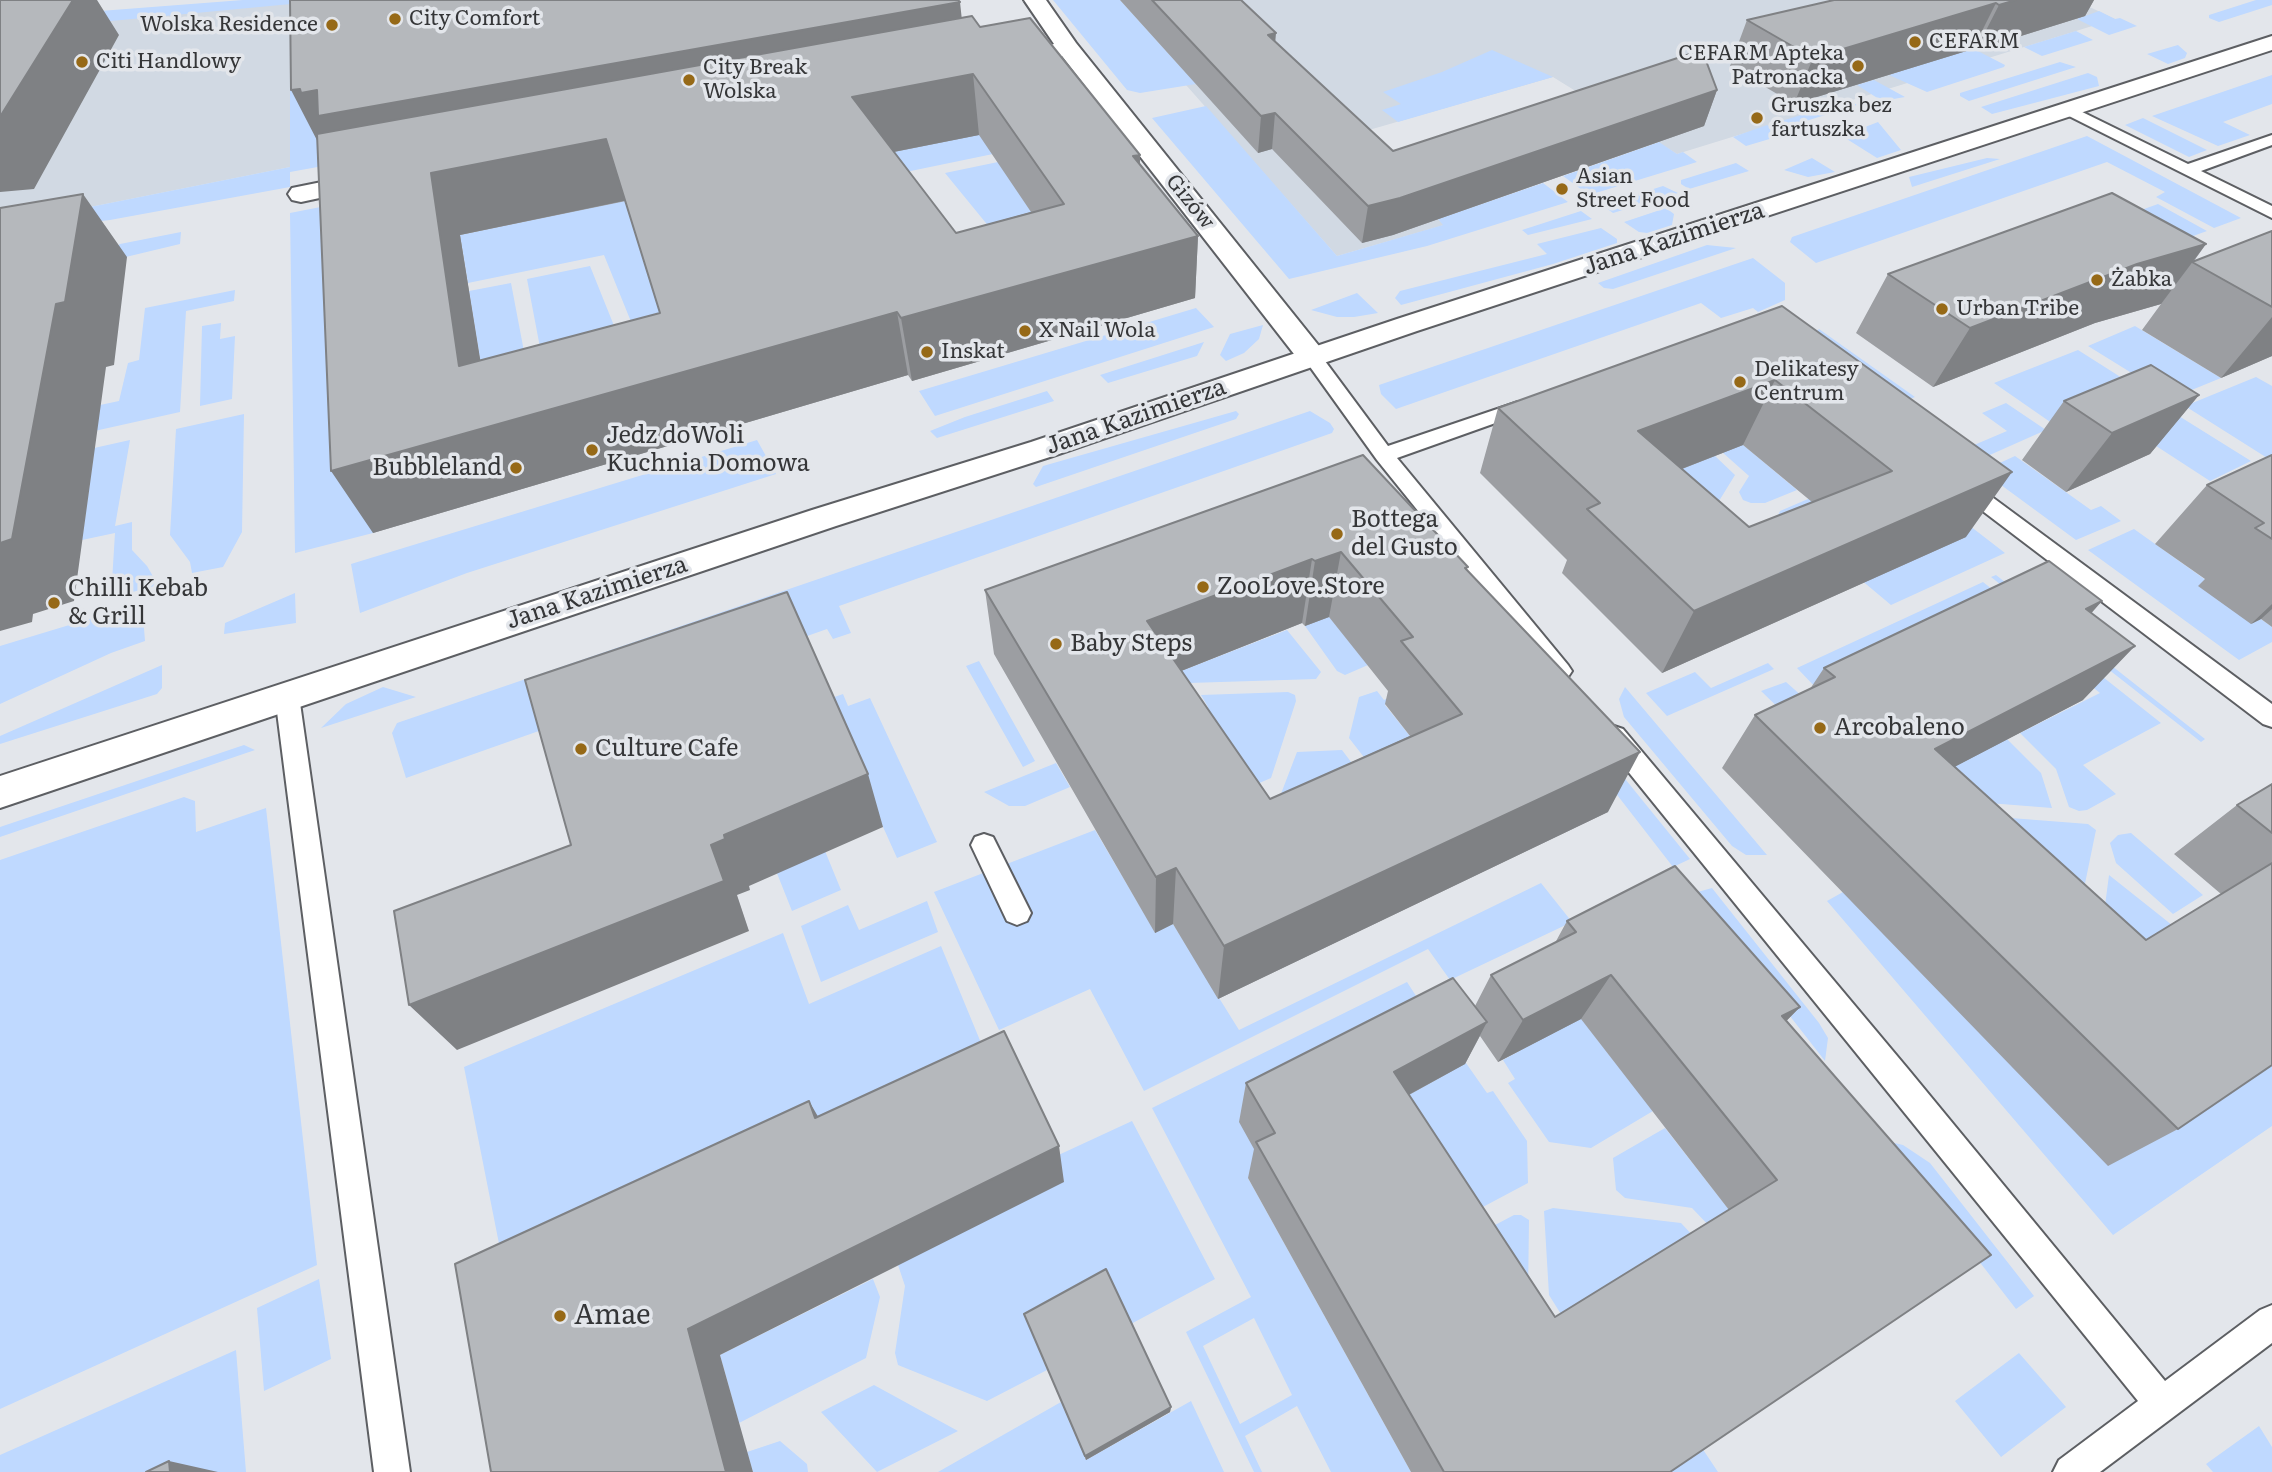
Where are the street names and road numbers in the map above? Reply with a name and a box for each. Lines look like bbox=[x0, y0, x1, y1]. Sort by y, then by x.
street label: Gizów bbox=[1160, 170, 1220, 234]
street label: Jana Kazimierza bbox=[1580, 196, 1768, 282]
street label: Jana Kazimierza bbox=[1042, 373, 1230, 461]
street label: Jana Kazimierza bbox=[503, 550, 691, 636]

